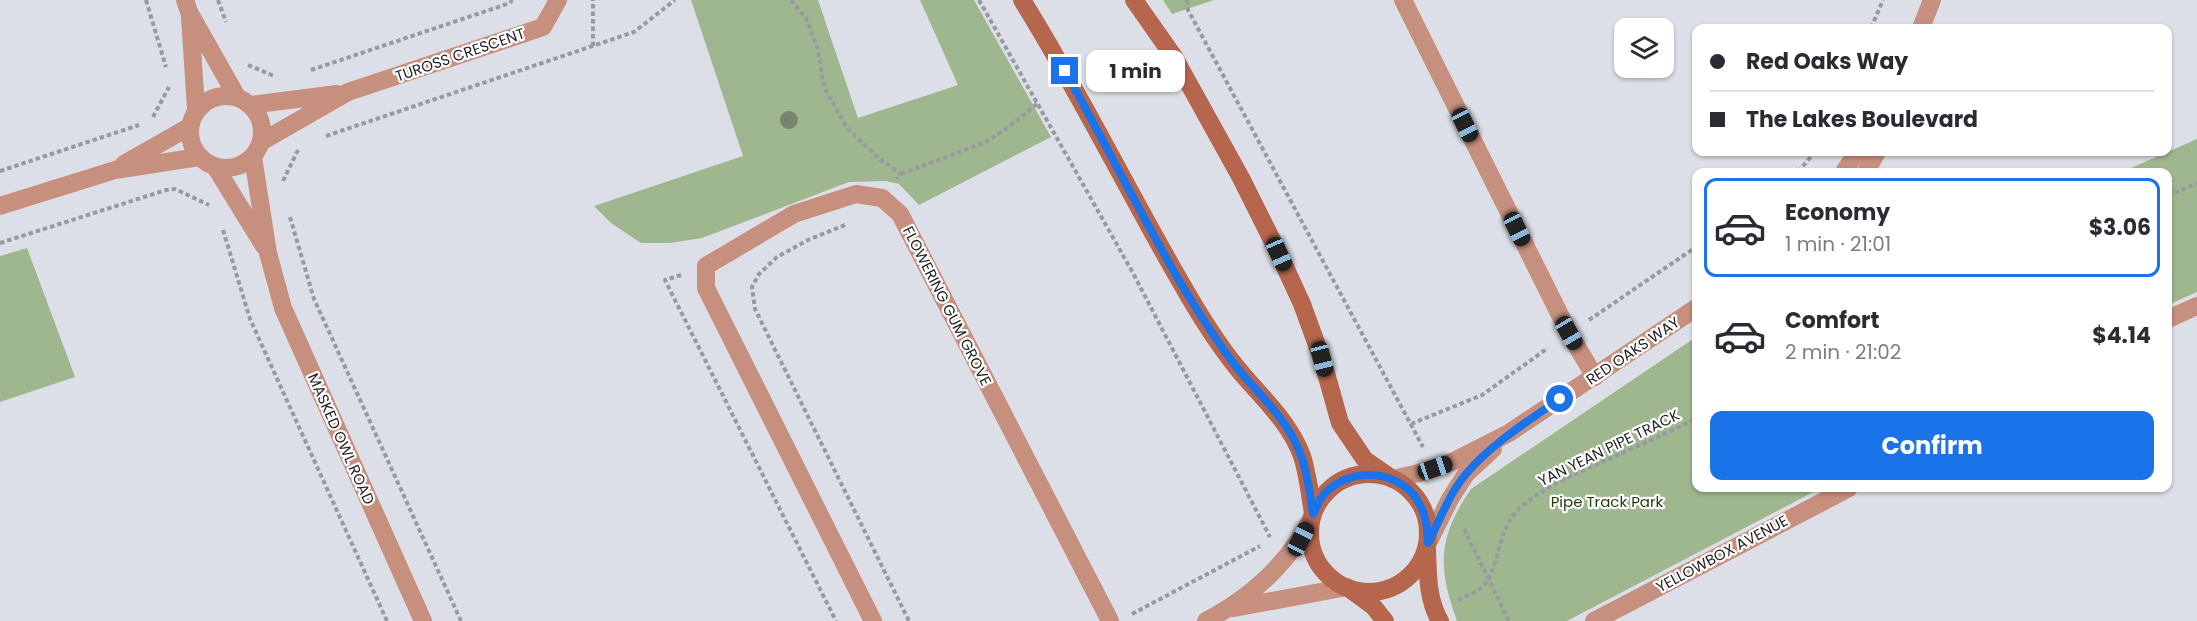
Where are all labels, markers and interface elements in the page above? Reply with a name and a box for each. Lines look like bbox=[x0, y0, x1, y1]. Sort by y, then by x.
map controls bbox=[1614, 18, 1674, 78]
button: layers bbox=[1614, 18, 1674, 78]
street label: TUROSS CRESCENT bbox=[392, 22, 528, 87]
text: Red Oaks Way bbox=[1746, 46, 1908, 77]
callout: 1 min bbox=[1086, 50, 1185, 92]
route end bbox=[1051, 57, 1078, 84]
text: 1 min bbox=[1109, 57, 1162, 85]
text: The Lakes Boulevard bbox=[1746, 104, 1978, 135]
car bbox=[1449, 105, 1481, 145]
text: Economy bbox=[1785, 197, 1890, 228]
icon: car bbox=[1713, 201, 1767, 255]
car bbox=[1501, 209, 1533, 249]
text: $3.06 bbox=[2089, 212, 2151, 243]
street label: FLOWERING GUM GROVE bbox=[898, 222, 997, 389]
text: 1 min · 21:01 bbox=[1785, 230, 1891, 258]
car bbox=[1263, 234, 1295, 274]
text: Comfort bbox=[1785, 305, 1879, 336]
icon: car bbox=[1713, 309, 1767, 363]
street label: RED OAKS WAY bbox=[1582, 311, 1684, 390]
car bbox=[1552, 313, 1586, 353]
text: $4.14 bbox=[2092, 320, 2151, 351]
text: 2 min · 21:02 bbox=[1785, 338, 1901, 366]
car bbox=[1309, 339, 1335, 379]
street label: MASKED OWL ROAD bbox=[303, 370, 380, 508]
route start bbox=[1546, 385, 1573, 412]
street label: YAN YEAN PIPE TRACK bbox=[1534, 404, 1683, 491]
button: Confirm bbox=[1710, 411, 2154, 480]
car bbox=[1415, 454, 1455, 482]
park label: Pipe Track Park bbox=[1551, 491, 1664, 512]
street label: YELLOWBOX AVENUE bbox=[1652, 510, 1791, 597]
car bbox=[1285, 519, 1317, 559]

